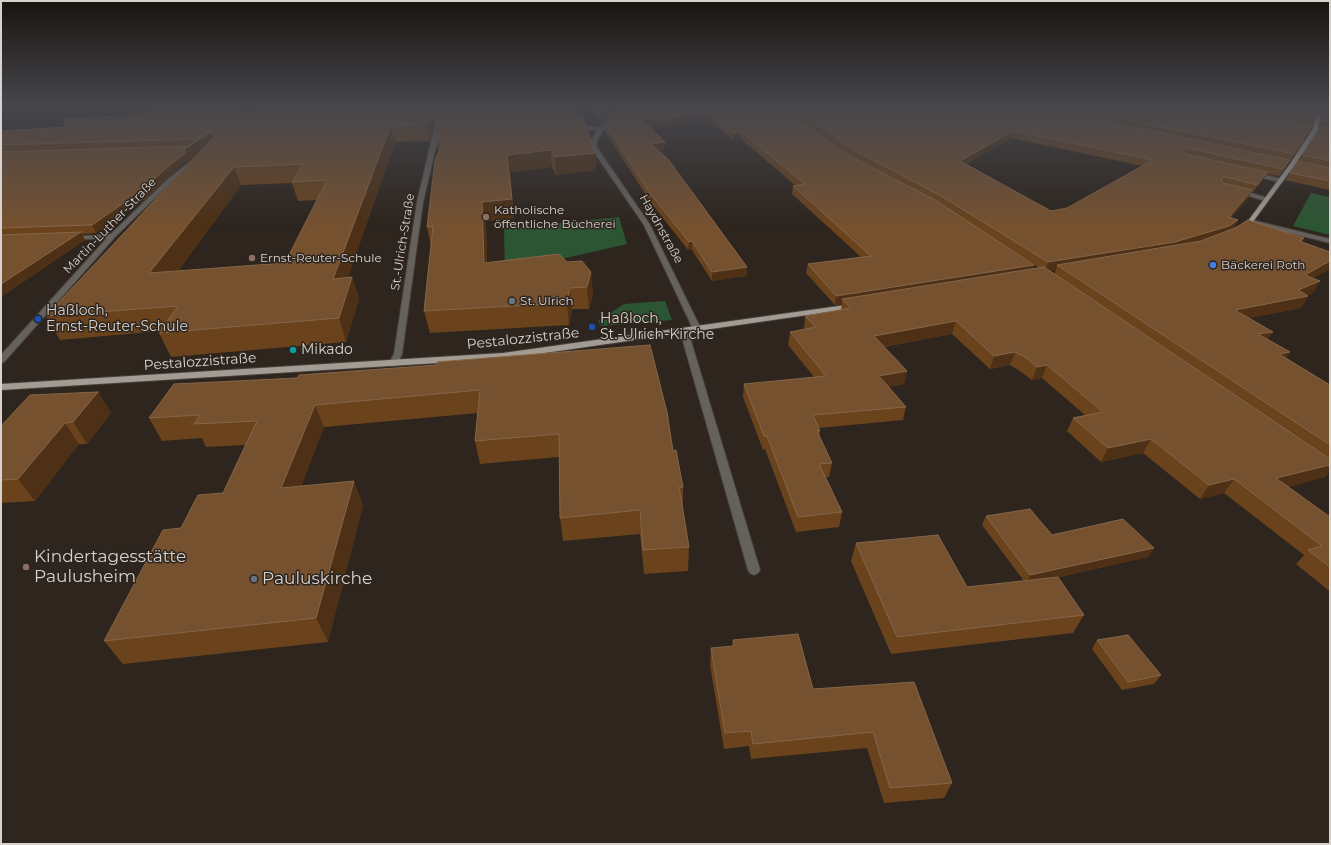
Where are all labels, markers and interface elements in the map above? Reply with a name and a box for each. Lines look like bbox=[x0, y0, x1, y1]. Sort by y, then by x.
street label: Martin-Luther-Straße bbox=[61, 175, 159, 277]
street label: St.-Ulrich-Straße bbox=[388, 192, 418, 292]
street label: Haydnstraße bbox=[636, 192, 686, 266]
place label: Katholische öffentliche Bücherei bbox=[494, 203, 616, 231]
marker: Katholische öffentliche Bücherei bbox=[481, 212, 491, 222]
place label: Ernst-Reuter-Schule bbox=[260, 251, 382, 265]
marker: Ernst-Reuter-Schule bbox=[247, 253, 257, 263]
place label: Bäckerei Roth bbox=[1221, 258, 1305, 272]
marker: Bäckerei Roth bbox=[1208, 260, 1218, 270]
place label: St. Ulrich bbox=[520, 294, 574, 308]
marker: St. Ulrich bbox=[507, 296, 517, 306]
place label: Haßloch, Ernst-Reuter-Schule bbox=[46, 303, 188, 336]
place label: Haßloch, St.-Ulrich-Kirche bbox=[600, 311, 714, 344]
marker: Haßloch, Ernst-Reuter-Schule bbox=[33, 314, 43, 324]
marker: Haßloch, St.-Ulrich-Kirche bbox=[587, 322, 597, 332]
street label: Pestalozzistraße bbox=[466, 325, 580, 353]
place label: Mikado bbox=[301, 342, 353, 358]
marker: Mikado bbox=[288, 345, 298, 355]
street label: Pestalozzistraße bbox=[143, 350, 257, 374]
place label: Kindertagesstätte Paulusheim bbox=[34, 547, 186, 587]
marker: Kindertagesstätte Paulusheim bbox=[21, 562, 31, 572]
place label: Pauluskirche bbox=[262, 569, 372, 589]
marker: Pauluskirche bbox=[249, 574, 259, 584]

